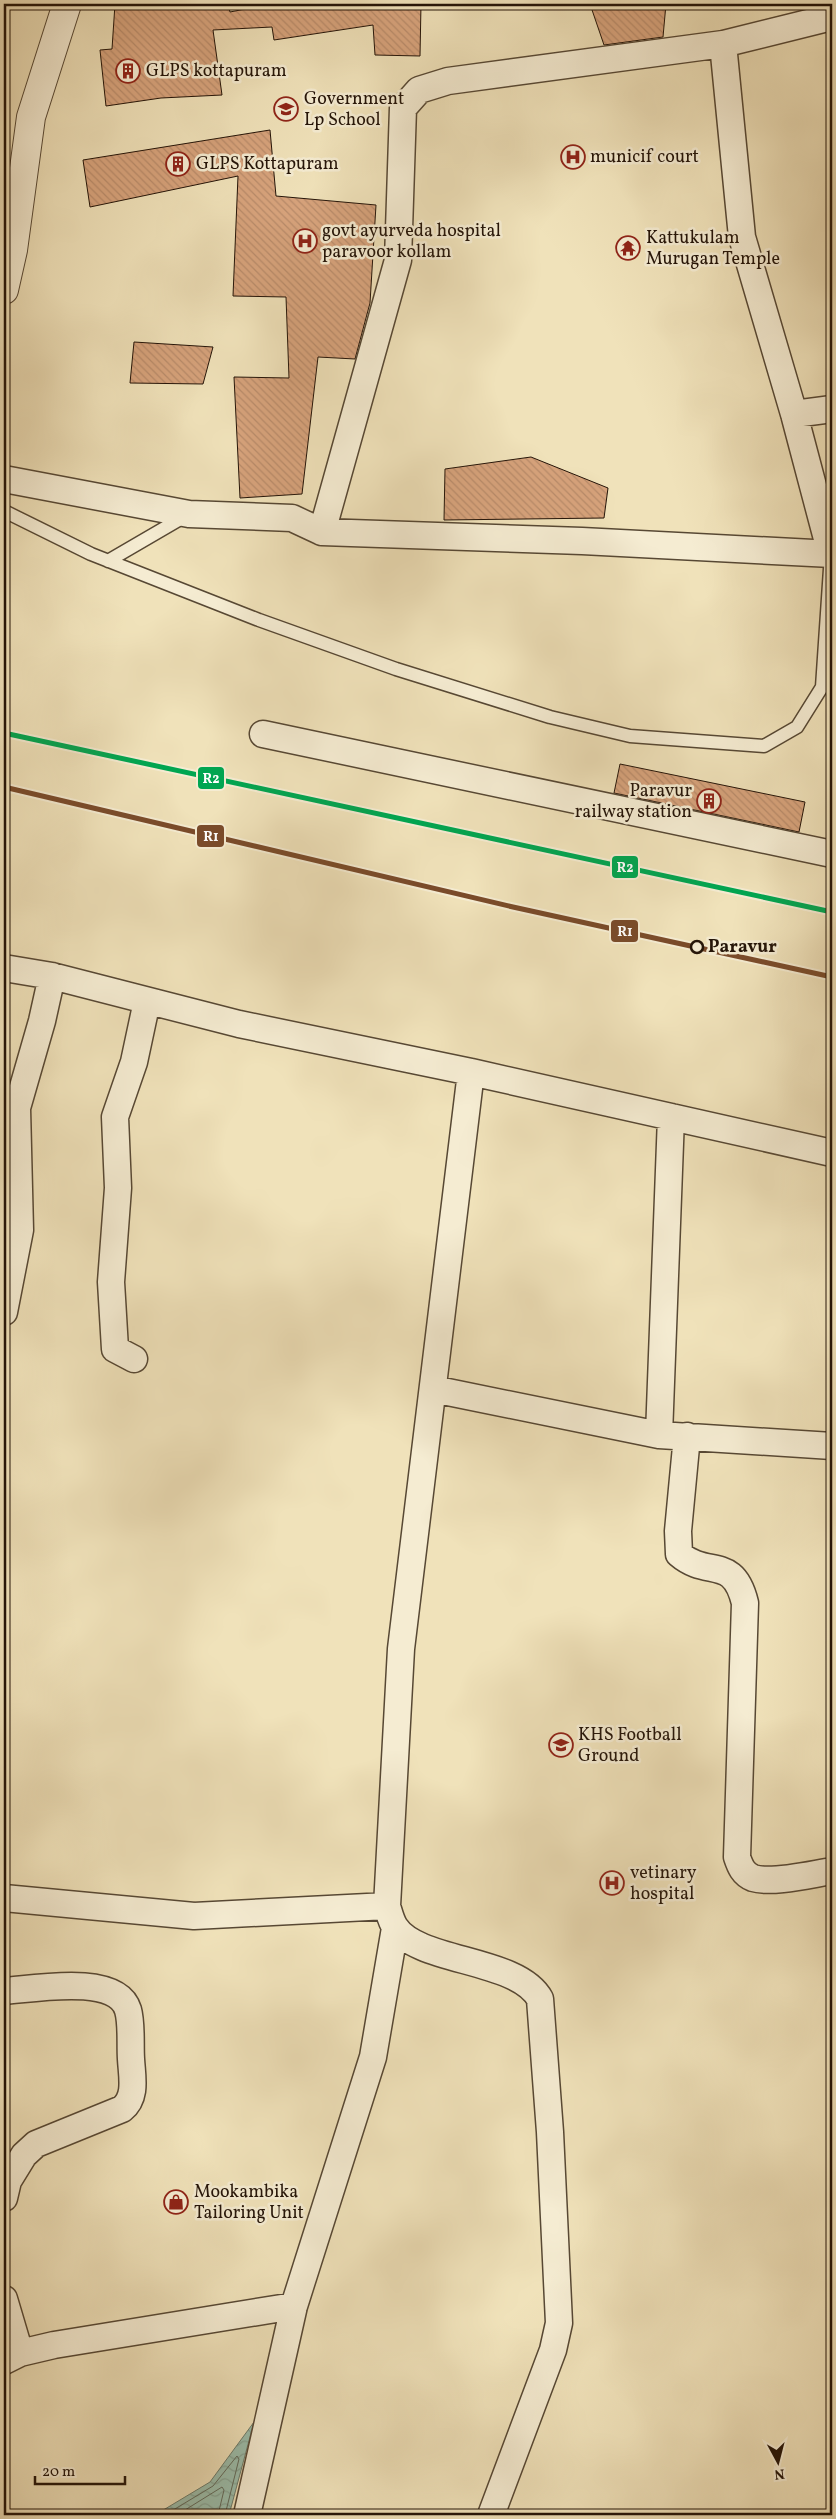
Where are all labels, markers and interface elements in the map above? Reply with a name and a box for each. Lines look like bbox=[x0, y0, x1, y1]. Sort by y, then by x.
building icon: GLPS kottapuram bbox=[115, 58, 141, 84]
place label: GLPS kottapuram bbox=[146, 59, 287, 84]
place label: Government Lp School bbox=[304, 87, 404, 133]
school or university icon: Government Lp School bbox=[273, 96, 299, 122]
hospital icon: municif court bbox=[560, 144, 586, 170]
place label: municif court bbox=[590, 145, 699, 170]
building icon: GLPS Kottapuram bbox=[165, 151, 191, 177]
place label: GLPS Kottapuram bbox=[196, 152, 339, 177]
place label: govt ayurveda hospital paravoor kollam bbox=[322, 219, 501, 265]
place label: Kattukulam Murugan Temple bbox=[646, 226, 780, 272]
hospital icon: govt ayurveda hospital paravoor kollam bbox=[292, 228, 318, 254]
temple icon: Kattukulam Murugan Temple bbox=[615, 235, 641, 261]
line badge: R2 bbox=[197, 766, 225, 790]
text: R2 bbox=[202, 770, 220, 789]
place label: Paravur railway station bbox=[575, 779, 692, 825]
building icon: Paravur railway station bbox=[696, 788, 722, 814]
line badge: R1 bbox=[196, 824, 225, 848]
text: R1 bbox=[203, 828, 219, 847]
line badge: R2 bbox=[611, 855, 639, 879]
text: R2 bbox=[616, 859, 634, 878]
line badge: R1 bbox=[610, 919, 639, 943]
text: R1 bbox=[617, 923, 633, 942]
place label: Paravur bbox=[708, 935, 777, 960]
marker: Paravur bbox=[690, 940, 704, 954]
place label: KHS Football Ground bbox=[578, 1723, 682, 1769]
school or university icon: KHS Football Ground bbox=[548, 1732, 574, 1758]
place label: vetinary hospital bbox=[630, 1861, 697, 1907]
hospital icon: vetinary hospital bbox=[599, 1870, 625, 1896]
place label: Mookambika Tailoring Unit bbox=[194, 2180, 304, 2226]
shop icon: Mookambika Tailoring Unit bbox=[163, 2189, 189, 2215]
north arrow bbox=[754, 2436, 804, 2486]
scale bar bbox=[35, 2454, 125, 2486]
text: 20 m bbox=[42, 2462, 75, 2483]
text: N bbox=[773, 2463, 786, 2483]

